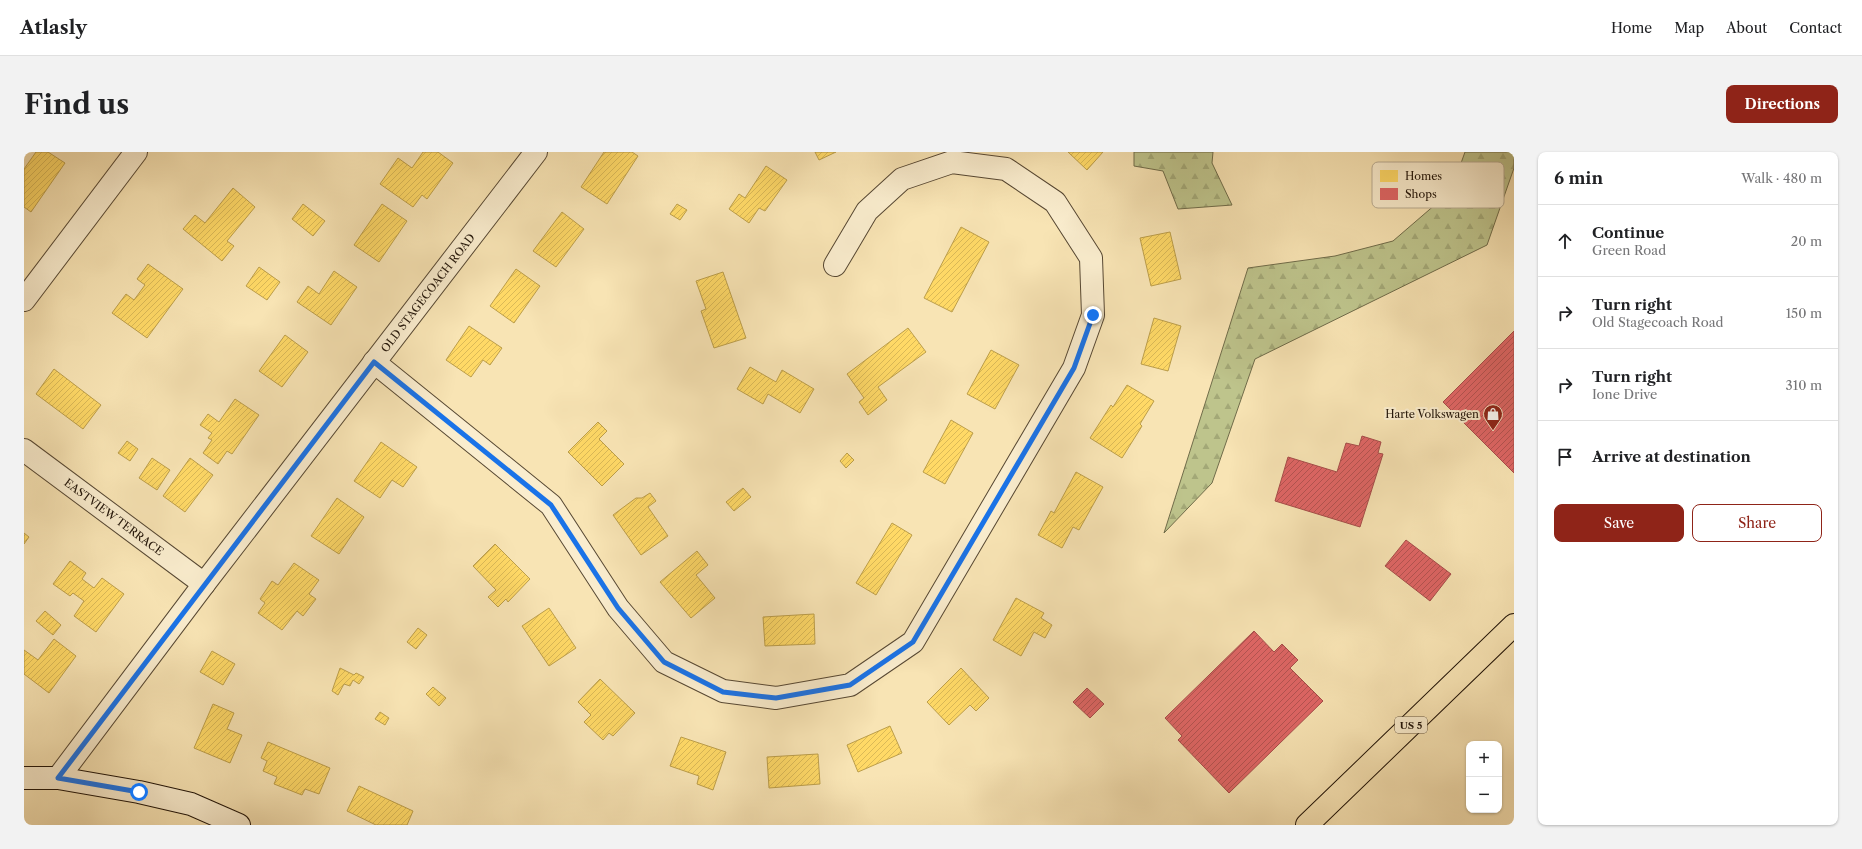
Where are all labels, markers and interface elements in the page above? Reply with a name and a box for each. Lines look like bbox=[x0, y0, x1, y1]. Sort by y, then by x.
text: Atlasly bbox=[20, 16, 87, 39]
text: Home bbox=[1611, 19, 1652, 37]
text: Map bbox=[1674, 19, 1704, 37]
text: About bbox=[1726, 19, 1767, 37]
text: Contact bbox=[1789, 19, 1842, 37]
button: Directions bbox=[1726, 85, 1838, 123]
text: Find us bbox=[24, 87, 129, 121]
legend bbox=[1372, 162, 1504, 208]
text: 6 min bbox=[1554, 168, 1603, 188]
text: Homes bbox=[1405, 169, 1442, 183]
text: Walk · 480 m bbox=[1741, 170, 1822, 186]
text: Shops bbox=[1405, 187, 1437, 201]
text: Continue bbox=[1592, 223, 1664, 242]
icon: ahead bbox=[1554, 230, 1576, 252]
street label: OLD STAGECOACH ROAD bbox=[378, 231, 478, 355]
text: 20 m bbox=[1791, 233, 1822, 249]
text: Green Road bbox=[1592, 242, 1666, 258]
text: Turn right bbox=[1592, 295, 1672, 314]
icon: right bbox=[1554, 302, 1576, 324]
text: 150 m bbox=[1786, 305, 1822, 321]
route end bbox=[1084, 306, 1102, 324]
text: Old Stagecoach Road bbox=[1592, 314, 1724, 330]
text: Turn right bbox=[1592, 367, 1672, 386]
icon: right bbox=[1554, 374, 1576, 396]
text: 310 m bbox=[1786, 377, 1822, 393]
text: Ione Drive bbox=[1592, 386, 1657, 402]
shop icon: Harte Volkswagen bbox=[1482, 403, 1504, 431]
place label: Harte Volkswagen bbox=[1385, 407, 1479, 421]
icon: arrive bbox=[1554, 446, 1576, 468]
text: Arrive at destination bbox=[1592, 447, 1751, 466]
street label: EASTVIEW TERRACE bbox=[61, 475, 167, 559]
button: Save bbox=[1554, 504, 1684, 542]
button: Share bbox=[1692, 504, 1822, 542]
road number: US 5 bbox=[1395, 717, 1427, 733]
map controls bbox=[1466, 741, 1502, 813]
button: + bbox=[1466, 741, 1502, 777]
button: − bbox=[1466, 777, 1502, 813]
route start bbox=[130, 783, 148, 801]

